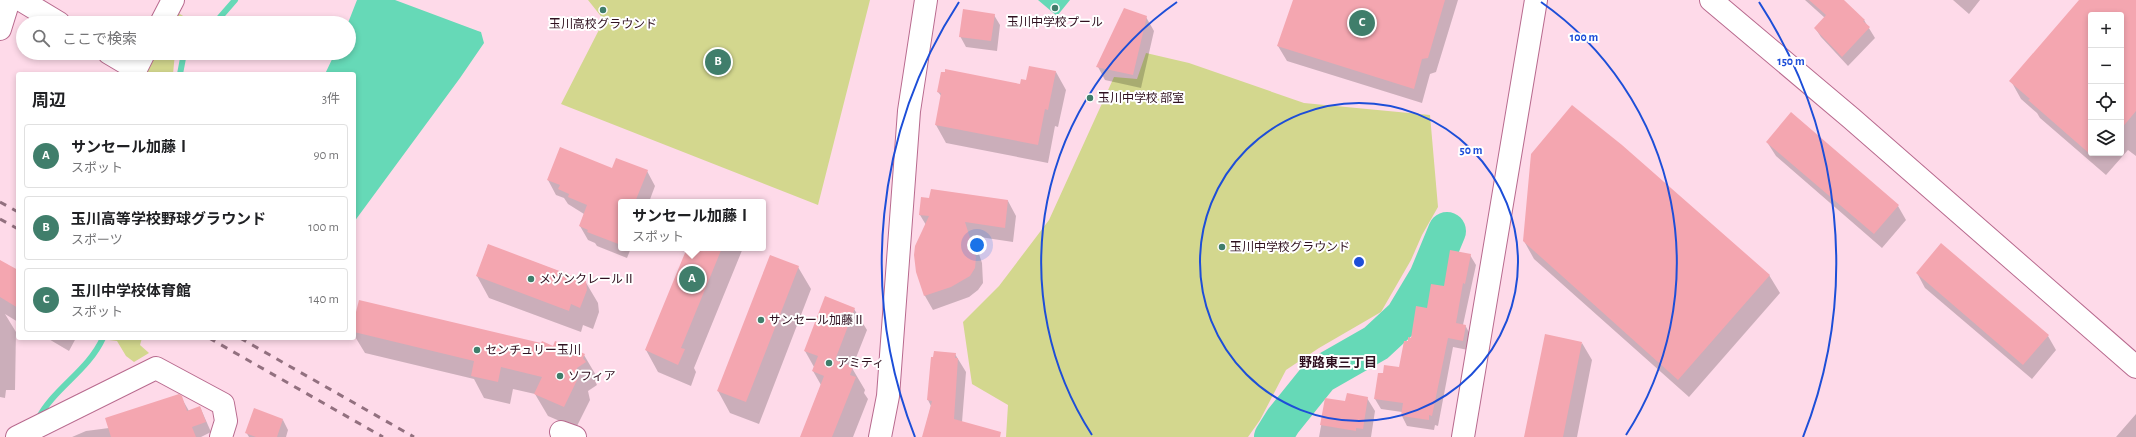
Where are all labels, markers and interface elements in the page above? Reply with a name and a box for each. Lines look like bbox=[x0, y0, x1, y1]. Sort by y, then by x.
marker: 玉川中学校プール bbox=[1050, 3, 1060, 13]
marker: 玉川高校グラウンド bbox=[598, 5, 608, 15]
pin: C bbox=[1349, 8, 1375, 38]
map controls bbox=[2088, 12, 2124, 156]
button: + bbox=[2088, 12, 2124, 48]
place label: 玉川中学校プール bbox=[1007, 15, 1103, 28]
search box bbox=[16, 16, 356, 60]
place label: 玉川高校グラウンド bbox=[549, 17, 657, 30]
icon: search bbox=[30, 27, 52, 49]
text: 100 m bbox=[1570, 31, 1598, 43]
text: ここで検索 bbox=[62, 32, 137, 47]
pin: B bbox=[705, 47, 731, 77]
button: − bbox=[2088, 48, 2124, 84]
text: 150 m bbox=[1777, 55, 1805, 67]
button: locate bbox=[2088, 84, 2124, 120]
place label: 玉川中学校 部室 bbox=[1098, 91, 1184, 104]
text: 周辺 bbox=[32, 92, 66, 109]
text: 3件 bbox=[322, 93, 340, 106]
marker: 玉川中学校 部室 bbox=[1085, 93, 1095, 103]
button: layers bbox=[2088, 120, 2124, 156]
text: サンセール加藤Ⅰ bbox=[71, 140, 191, 155]
text: 50 m bbox=[1460, 144, 1483, 156]
text: A bbox=[42, 149, 50, 162]
text: 90 m bbox=[313, 149, 339, 162]
text: スポット bbox=[71, 162, 123, 175]
popup bbox=[618, 199, 766, 251]
text: サンセール加藤Ⅰ bbox=[632, 209, 752, 224]
text: 玉川高等学校野球グラウンド bbox=[71, 212, 266, 227]
text: B bbox=[42, 221, 50, 234]
text: 100 m bbox=[308, 221, 339, 234]
text: スポット bbox=[632, 231, 684, 244]
text: スポーツ bbox=[71, 234, 123, 247]
your location bbox=[967, 235, 987, 255]
place label: 玉川中学校グラウンド bbox=[1230, 240, 1350, 253]
marker: 玉川中学校グラウンド bbox=[1217, 242, 1227, 252]
centre of rings bbox=[1352, 255, 1366, 269]
pin: A bbox=[679, 264, 705, 294]
place label: メゾンクレールⅡ bbox=[539, 272, 635, 285]
marker: メゾンクレールⅡ bbox=[526, 274, 536, 284]
text: 玉川中学校体育館 bbox=[71, 284, 191, 299]
text: C bbox=[43, 293, 49, 306]
text: 140 m bbox=[309, 293, 339, 306]
text: スポット bbox=[71, 306, 123, 319]
place label: サンセール加藤Ⅱ bbox=[769, 314, 865, 326]
marker: サンセール加藤Ⅱ bbox=[756, 315, 766, 325]
place label: センチュリー玉川 bbox=[485, 343, 581, 356]
marker: センチュリー玉川 bbox=[472, 345, 482, 355]
district label: 野路東三丁目 bbox=[1299, 355, 1377, 370]
place label: アミティ bbox=[837, 357, 884, 369]
marker: アミティ bbox=[824, 358, 834, 368]
place label: ソフィア bbox=[568, 370, 616, 382]
marker: ソフィア bbox=[555, 371, 565, 381]

